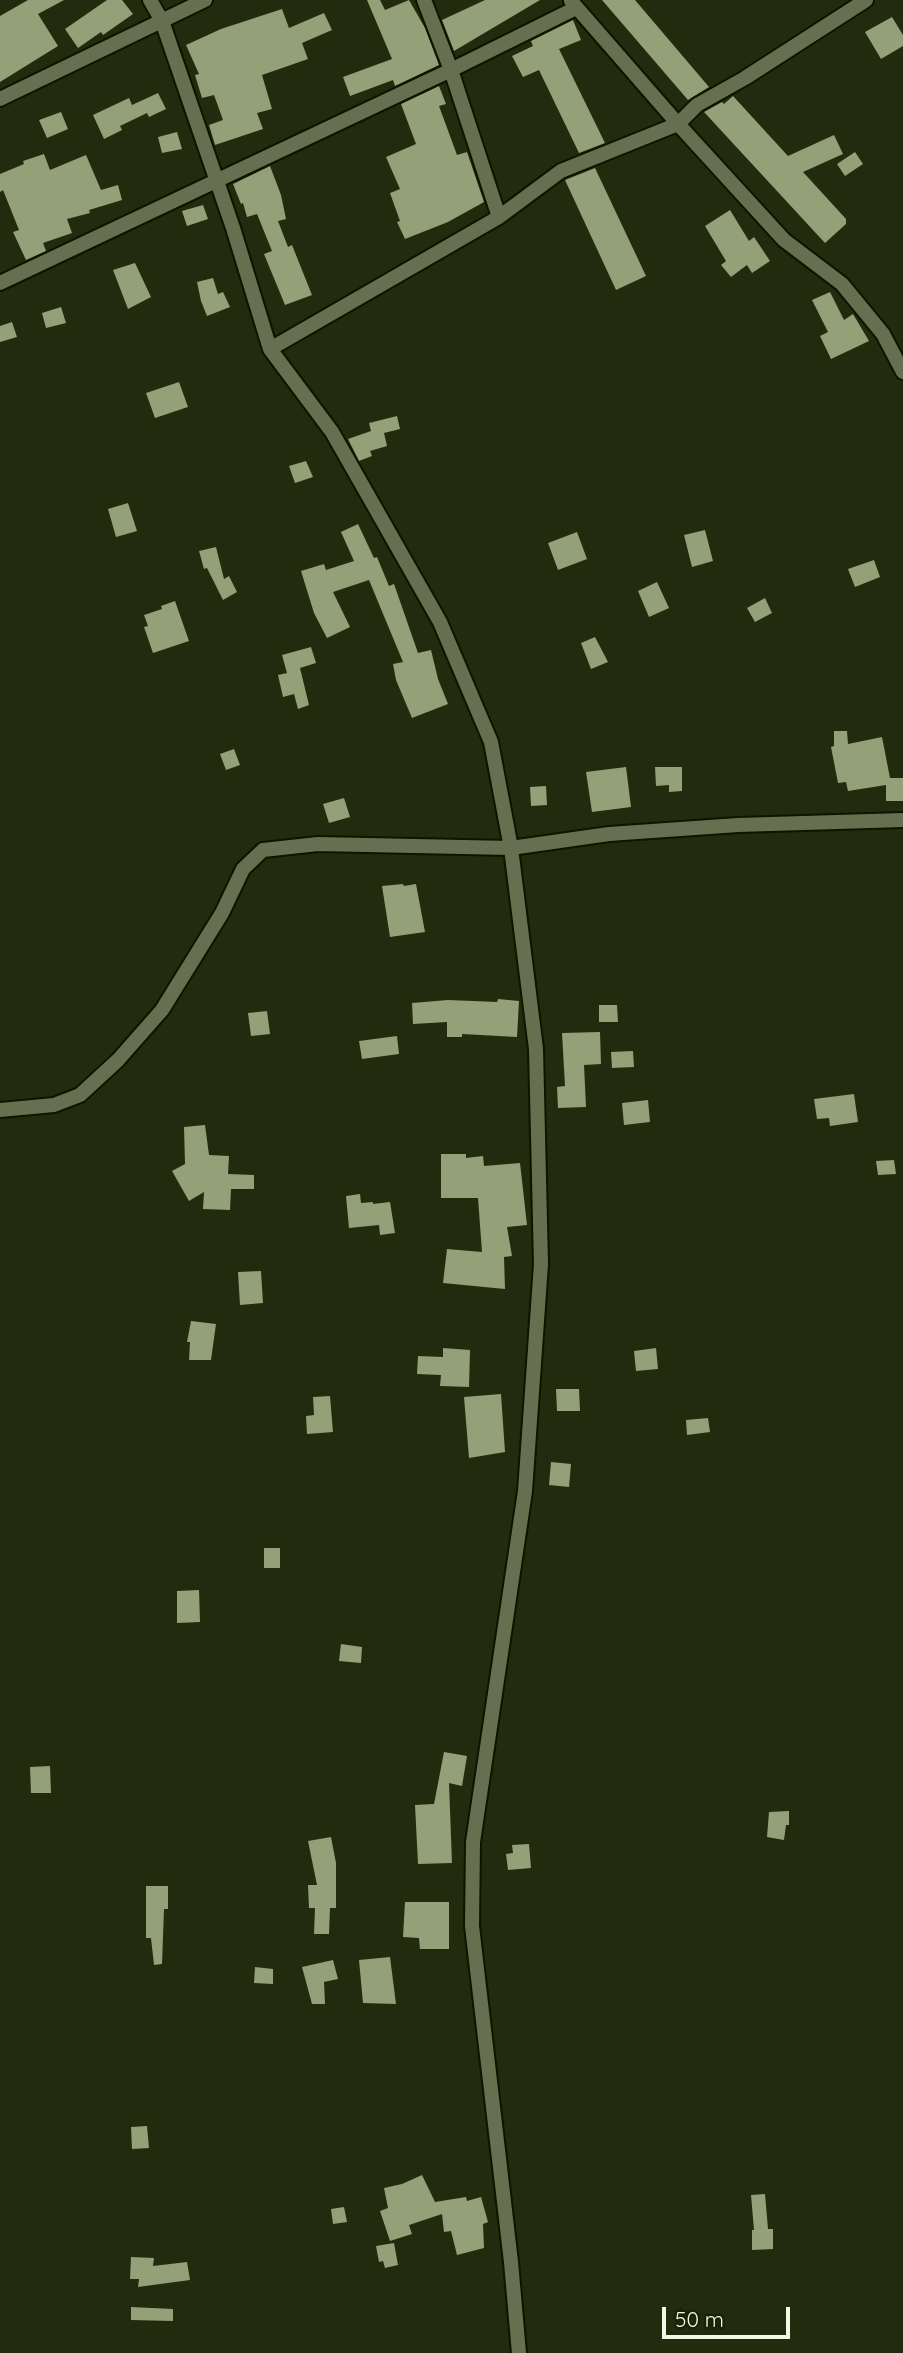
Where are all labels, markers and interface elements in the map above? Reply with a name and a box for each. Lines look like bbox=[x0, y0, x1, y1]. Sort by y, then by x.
scale bar bbox=[665, 2294, 793, 2338]
text: 50 m bbox=[675, 2306, 724, 2332]

